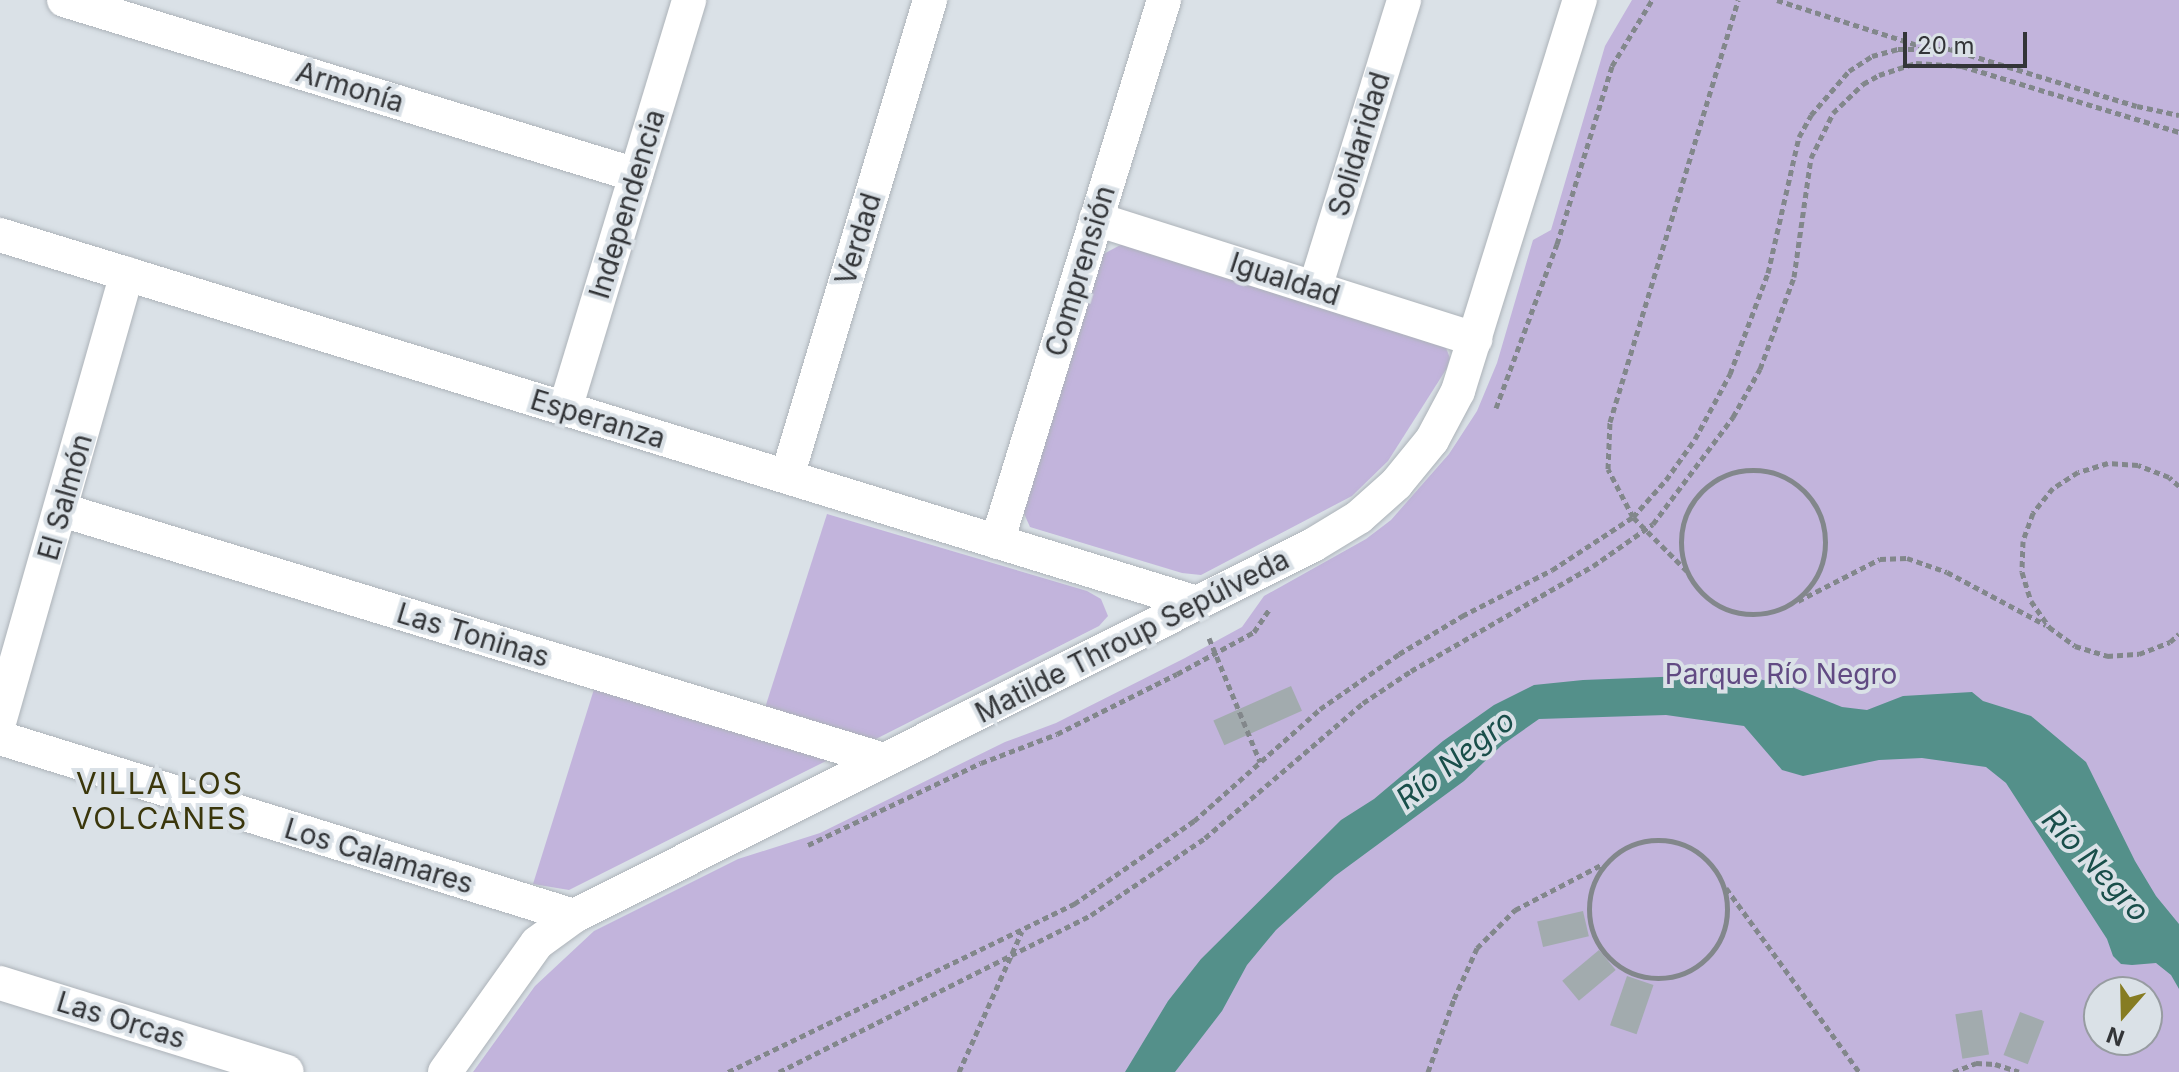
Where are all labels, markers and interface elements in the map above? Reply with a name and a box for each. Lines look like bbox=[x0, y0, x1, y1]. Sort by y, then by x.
scale bar bbox=[1907, 16, 2031, 66]
text: 20 m bbox=[1917, 31, 1975, 60]
street label: Armonía bbox=[292, 55, 408, 119]
street label: Solidaridad bbox=[1321, 68, 1397, 220]
street label: Independencia bbox=[582, 105, 672, 303]
street label: Comprensión bbox=[1038, 182, 1122, 360]
street label: Verdad bbox=[828, 189, 888, 289]
street label: Igualdad bbox=[1226, 245, 1344, 313]
street label: Esperanza bbox=[527, 383, 669, 455]
street label: El Salmón bbox=[31, 430, 99, 564]
street label: Matilde Throup Sepúlveda bbox=[970, 542, 1294, 730]
street label: Las Toninas bbox=[393, 596, 553, 674]
park label: Parque Río Negro bbox=[1665, 657, 1897, 691]
water label: Río Negro bbox=[1389, 702, 1521, 816]
district label: VILLA LOS VOLCANES bbox=[72, 765, 248, 836]
water label: Río Negro bbox=[2035, 801, 2157, 929]
street label: Los Calamares bbox=[281, 811, 477, 901]
north arrow bbox=[2083, 976, 2163, 1056]
street label: Las Orcas bbox=[53, 985, 189, 1055]
text: N bbox=[2103, 1022, 2128, 1052]

